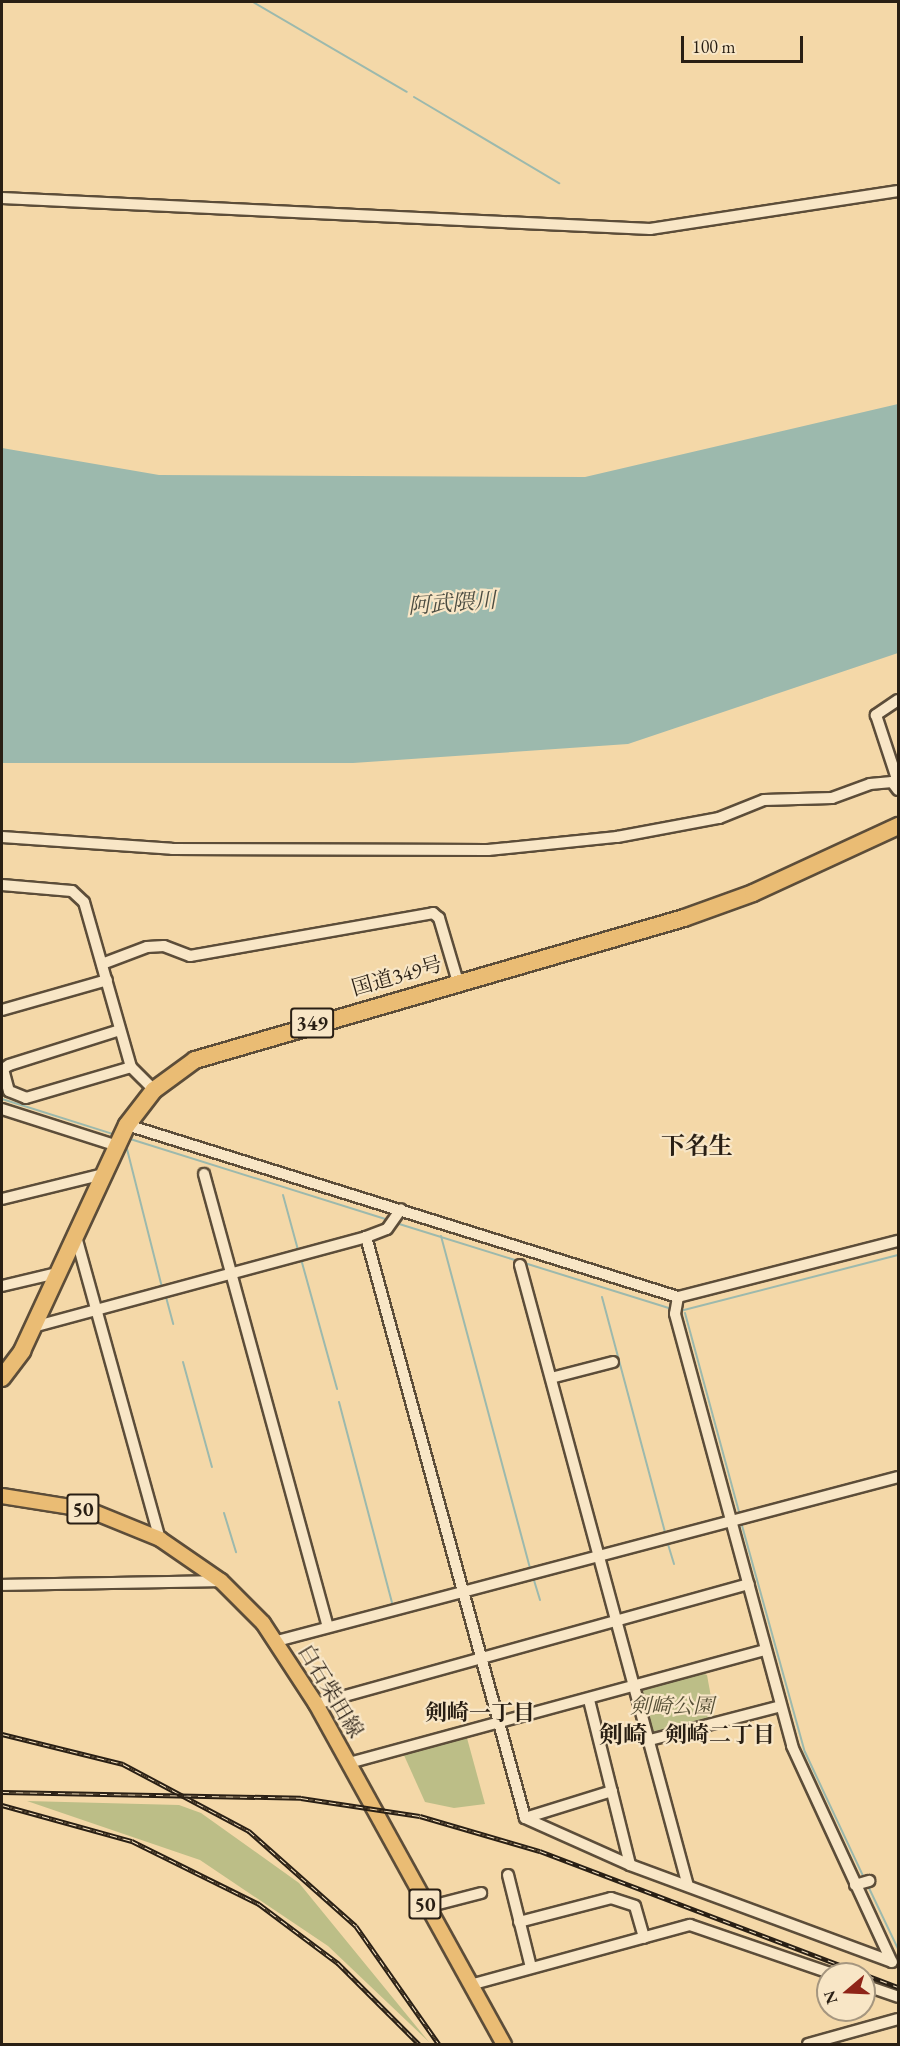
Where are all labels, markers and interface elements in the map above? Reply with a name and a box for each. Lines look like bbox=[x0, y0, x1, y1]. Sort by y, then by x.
scale bar bbox=[684, 24, 806, 62]
text: 100 m bbox=[692, 35, 736, 58]
water label: 阿武隈川 bbox=[407, 587, 497, 619]
street label: 国道349号 bbox=[349, 951, 445, 1001]
road number: 349 bbox=[290, 1006, 334, 1040]
district label: 下名生 bbox=[661, 1132, 733, 1160]
road number: 50 bbox=[65, 1492, 101, 1526]
street label: 白石柴田線 bbox=[293, 1640, 369, 1742]
park label: 剣崎公園 bbox=[630, 1693, 714, 1719]
district label: 剣崎一丁目 bbox=[425, 1700, 535, 1726]
district label: 剣崎 bbox=[599, 1721, 647, 1749]
district label: 剣崎二丁目 bbox=[665, 1722, 775, 1748]
road number: 50 bbox=[407, 1887, 443, 1921]
north arrow bbox=[816, 1962, 876, 2022]
text: N bbox=[818, 1988, 842, 2007]

